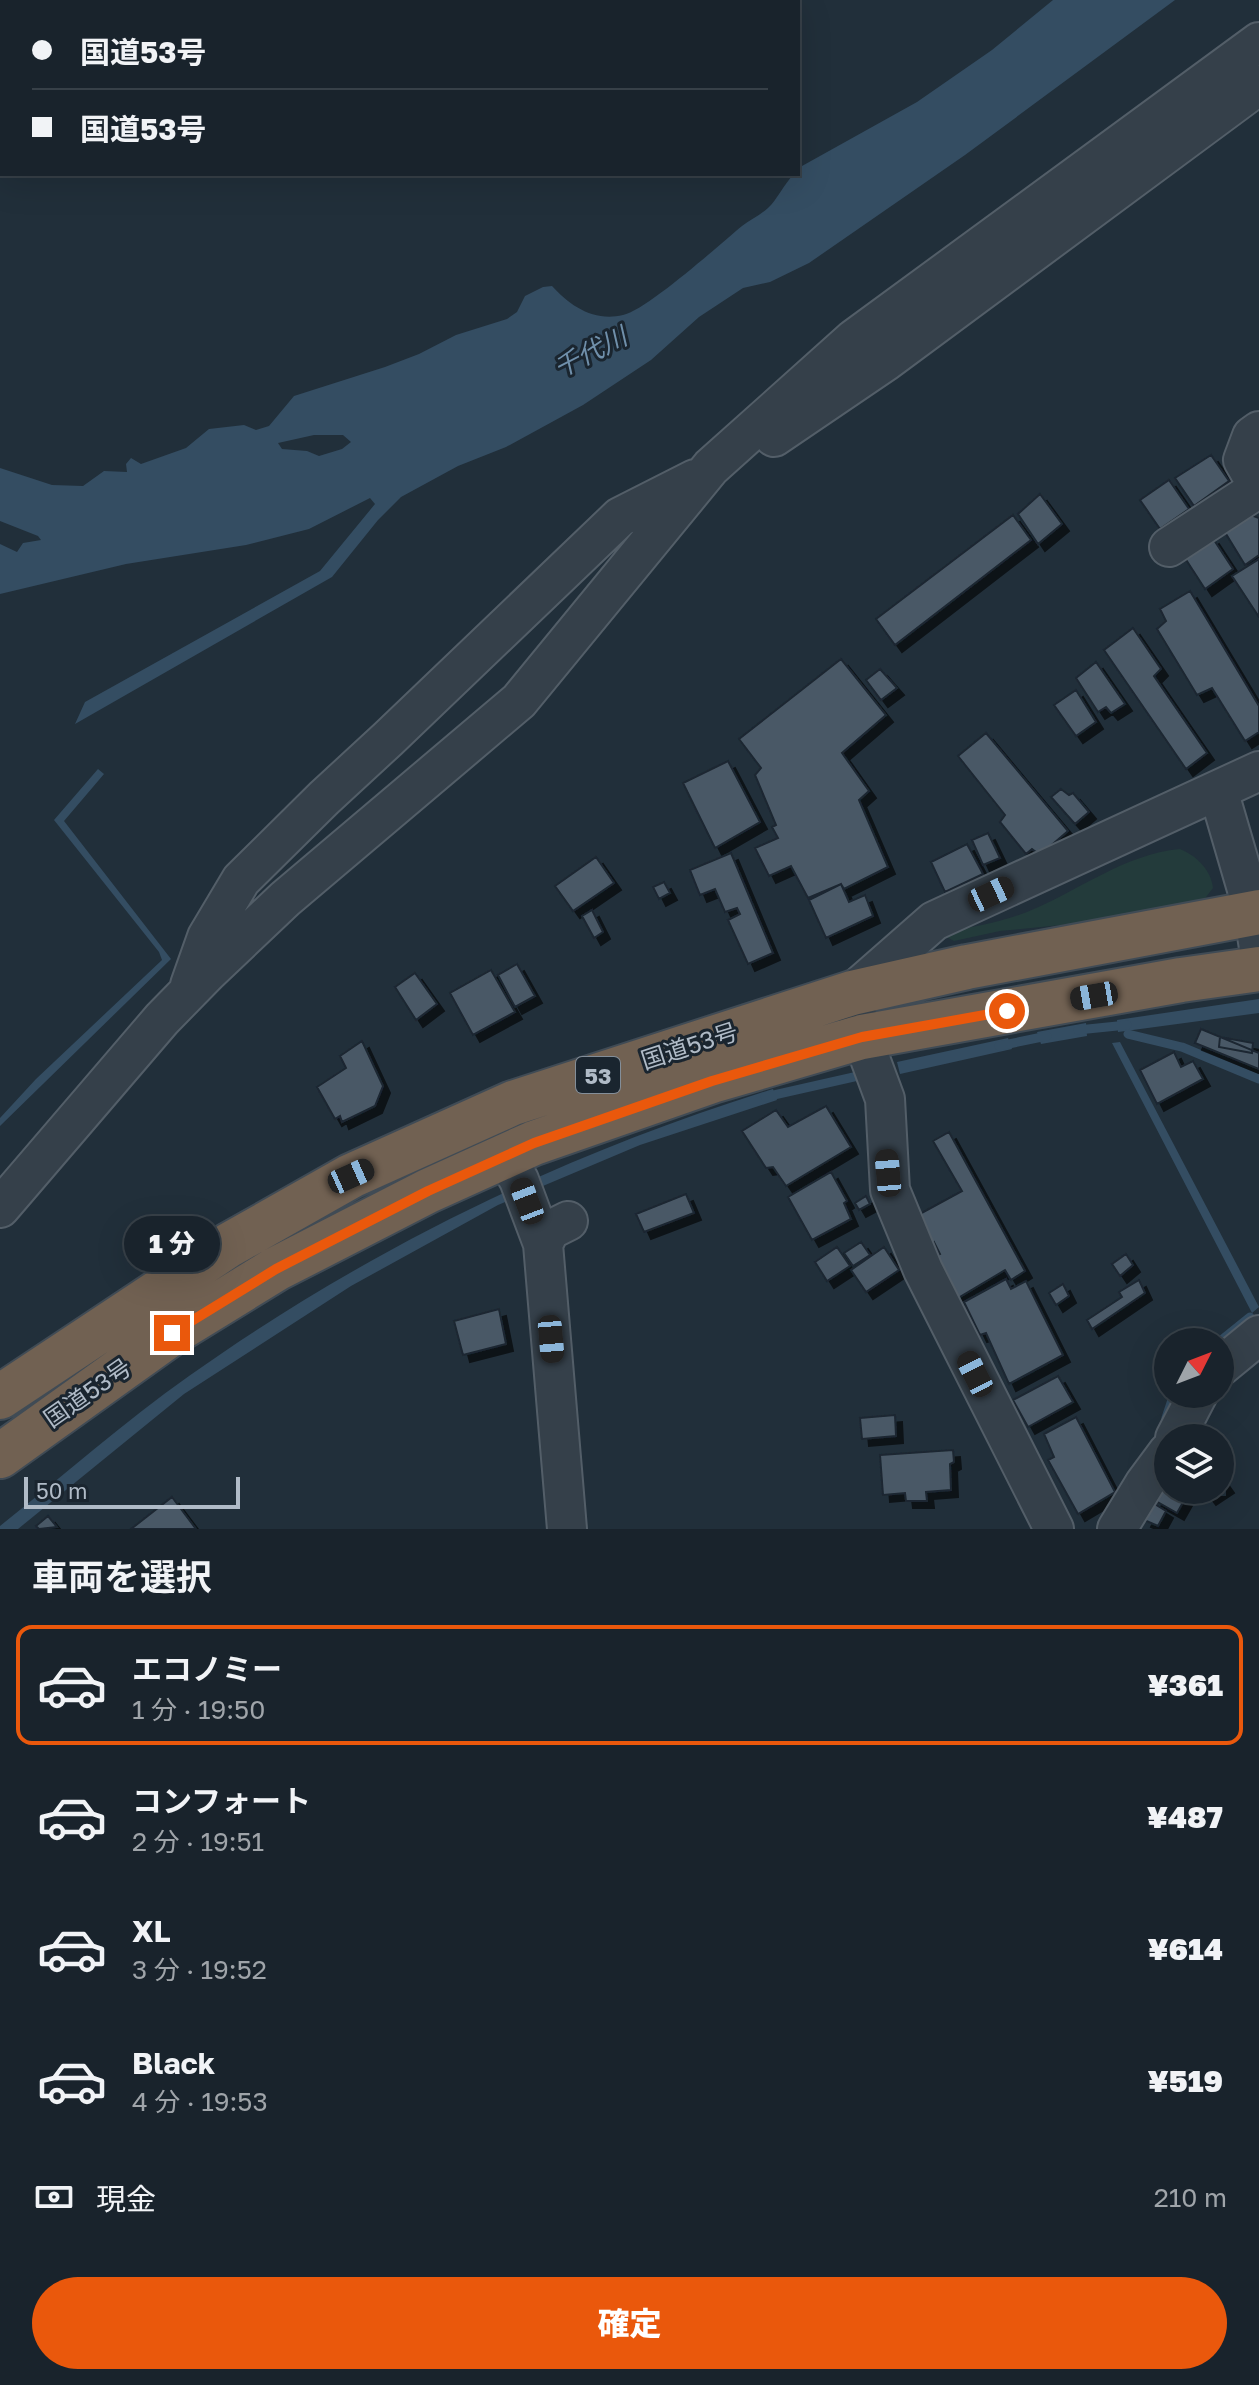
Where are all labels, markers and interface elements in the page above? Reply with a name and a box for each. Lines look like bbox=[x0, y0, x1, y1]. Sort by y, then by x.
text: 国道53号 bbox=[80, 34, 207, 70]
text: 国道53号 bbox=[80, 111, 207, 147]
water label: 千代川 bbox=[548, 319, 634, 384]
car bbox=[964, 873, 1018, 915]
car bbox=[1068, 980, 1120, 1012]
route start bbox=[989, 993, 1025, 1029]
street label: 国道53号 bbox=[637, 1016, 741, 1074]
road number: 53 bbox=[576, 1057, 620, 1093]
car bbox=[874, 1148, 902, 1198]
car bbox=[324, 1155, 378, 1197]
car bbox=[507, 1174, 547, 1228]
callout: 1 分 bbox=[124, 1217, 220, 1273]
text: 1 分 bbox=[149, 1228, 195, 1259]
car bbox=[537, 1314, 565, 1364]
route end bbox=[154, 1315, 190, 1351]
north arrow bbox=[1154, 1328, 1234, 1408]
map controls bbox=[1154, 1328, 1234, 1504]
car bbox=[953, 1347, 997, 1401]
street label: 国道53号 bbox=[38, 1351, 136, 1433]
button: layers bbox=[1154, 1424, 1234, 1504]
scale bar bbox=[24, 1473, 240, 1509]
text: 50 m bbox=[36, 1477, 87, 1504]
text: 車両を選択 bbox=[32, 1555, 212, 1598]
icon: car bbox=[36, 1649, 108, 1721]
text: エコノミー bbox=[132, 1651, 282, 1687]
text: ¥361 bbox=[1148, 1667, 1223, 1703]
text: 1 分 · 19:50 bbox=[132, 1694, 265, 1725]
icon: car bbox=[36, 1781, 108, 1853]
text: コンフォート bbox=[132, 1783, 311, 1819]
text: ¥487 bbox=[1147, 1799, 1223, 1835]
text: 2 分 · 19:51 bbox=[132, 1826, 264, 1857]
icon: car bbox=[36, 1913, 108, 1985]
text: XL bbox=[132, 1913, 171, 1949]
text: ¥614 bbox=[1147, 1931, 1223, 1967]
text: 3 分 · 19:52 bbox=[132, 1954, 267, 1985]
icon: car bbox=[36, 2045, 108, 2117]
text: Black bbox=[132, 2045, 215, 2081]
text: ¥519 bbox=[1148, 2063, 1223, 2099]
text: 4 分 · 19:53 bbox=[132, 2086, 268, 2117]
icon: cash bbox=[32, 2175, 76, 2219]
text: 現金 bbox=[96, 2181, 156, 2217]
text: 210 m bbox=[1154, 2182, 1227, 2213]
button: 確定 bbox=[32, 2277, 1227, 2369]

